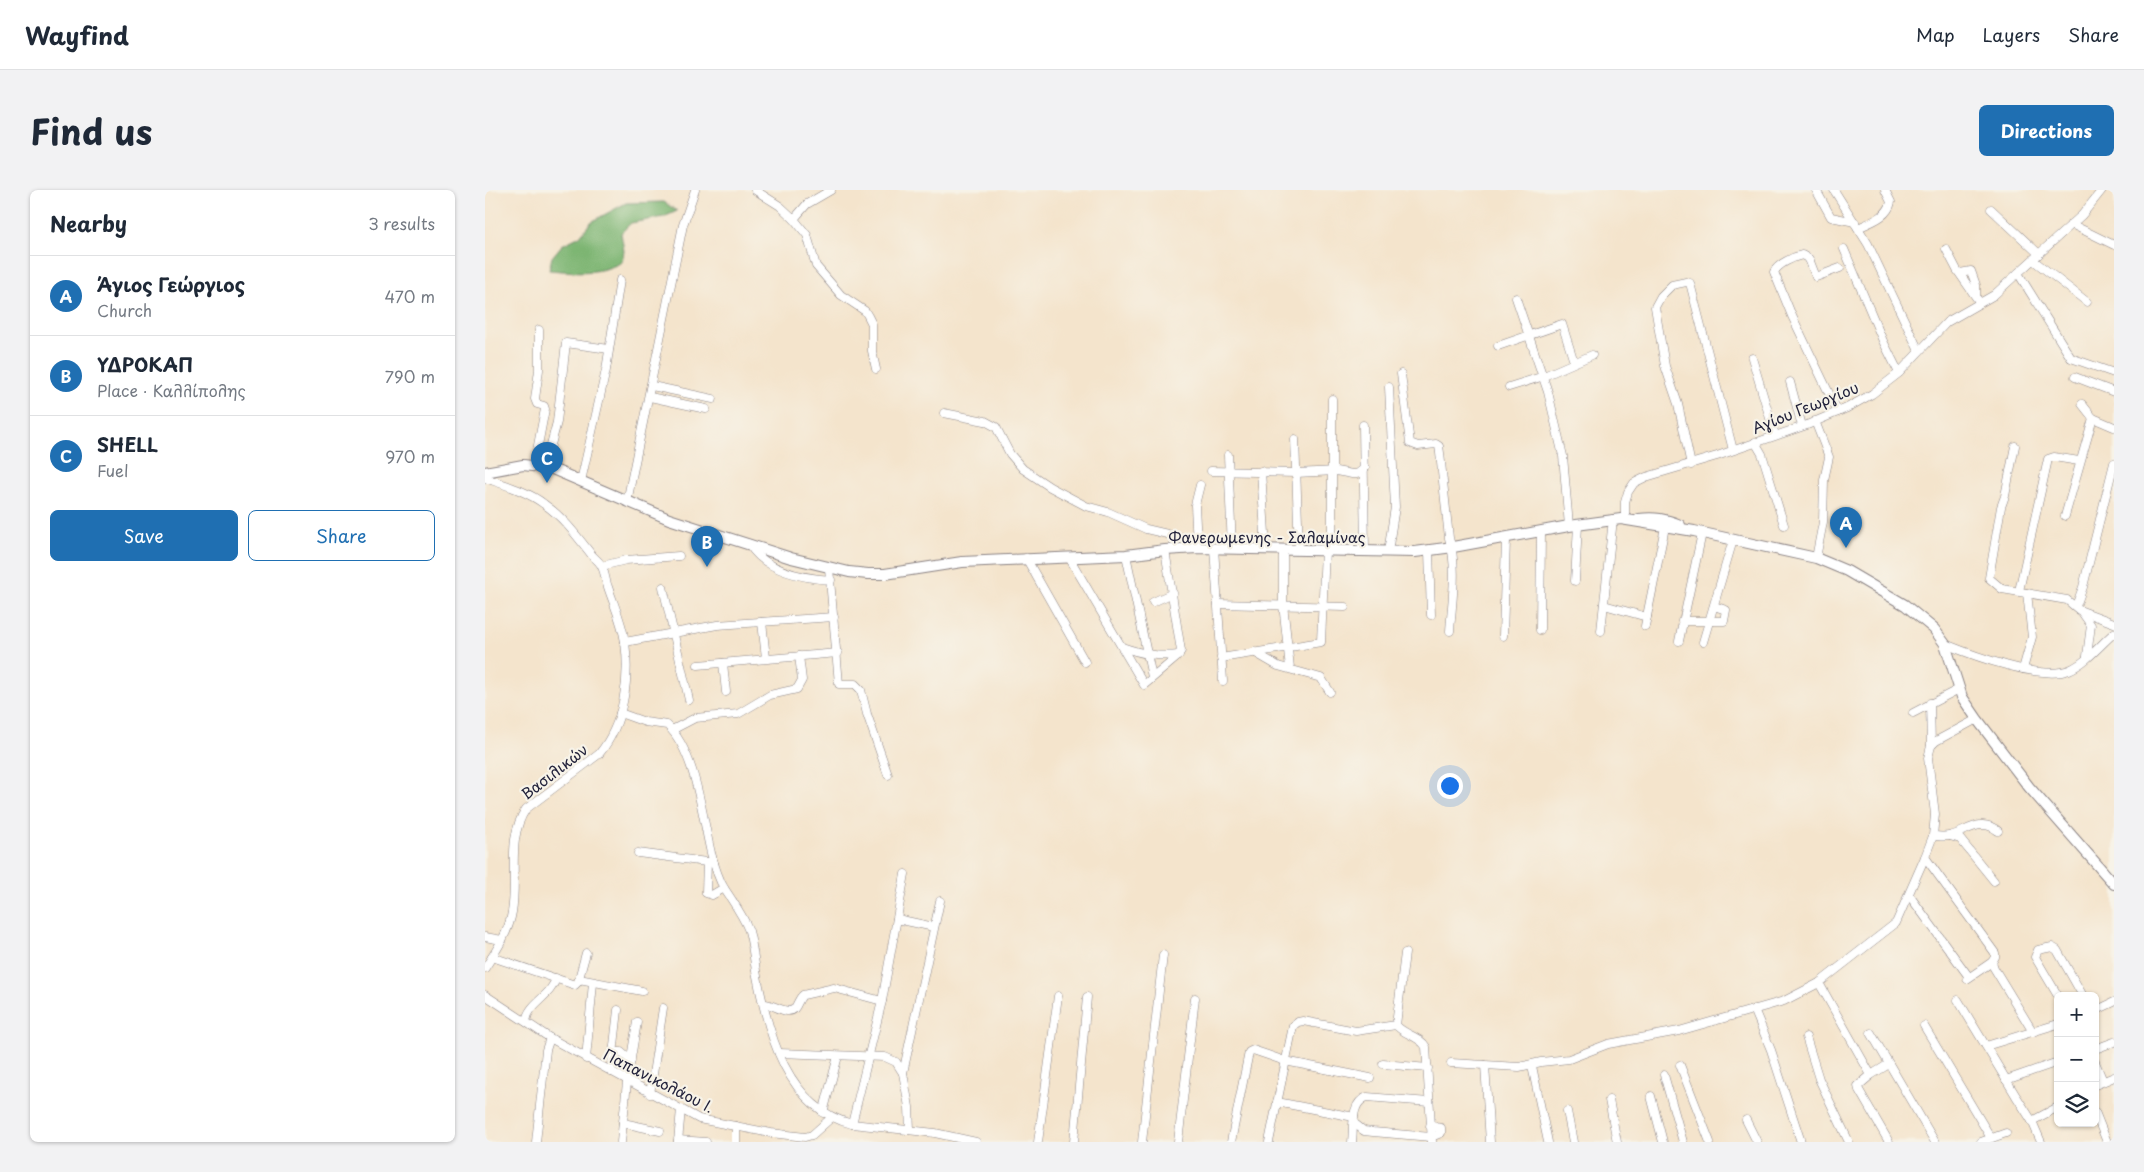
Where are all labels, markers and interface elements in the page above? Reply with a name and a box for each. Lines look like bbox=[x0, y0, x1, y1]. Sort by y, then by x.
text: Wayfind bbox=[25, 17, 129, 53]
text: Map bbox=[1916, 21, 1955, 48]
text: Layers bbox=[1983, 21, 2040, 48]
text: Share bbox=[2068, 21, 2119, 48]
text: Find us bbox=[30, 104, 152, 157]
button: Directions bbox=[1979, 105, 2114, 156]
text: Nearby bbox=[50, 207, 127, 239]
text: 3 results bbox=[368, 211, 435, 235]
text: Άγιος Γεώργιος bbox=[97, 270, 245, 298]
text: A bbox=[60, 284, 72, 308]
text: 470 m bbox=[385, 284, 435, 308]
text: Church bbox=[97, 298, 152, 322]
text: ΥΔΡΟΚΑΠ bbox=[97, 350, 193, 378]
text: B bbox=[61, 364, 71, 388]
text: 790 m bbox=[385, 364, 435, 388]
street label: Αγίου Γεωργίου bbox=[1748, 375, 1862, 439]
text: Place · Καλλίπολης bbox=[97, 378, 246, 402]
text: SHELL bbox=[97, 430, 158, 458]
pin: C bbox=[531, 442, 563, 483]
text: C bbox=[60, 444, 72, 468]
text: 970 m bbox=[385, 444, 435, 468]
text: Fuel bbox=[97, 458, 128, 482]
pin: A bbox=[1830, 507, 1862, 548]
button: Save bbox=[50, 510, 238, 561]
button: Share bbox=[248, 510, 435, 561]
street label: Φανερωμενης - Σαλαμίνας bbox=[1169, 525, 1366, 548]
pin: B bbox=[691, 526, 723, 567]
street label: Βασιλικών bbox=[516, 738, 592, 804]
your location bbox=[1437, 773, 1463, 799]
map controls bbox=[2054, 992, 2099, 1127]
button: + bbox=[2054, 992, 2099, 1037]
button: − bbox=[2054, 1037, 2099, 1082]
street label: Παπανικολάου Ι. bbox=[600, 1042, 718, 1118]
button: layers bbox=[2054, 1082, 2099, 1127]

